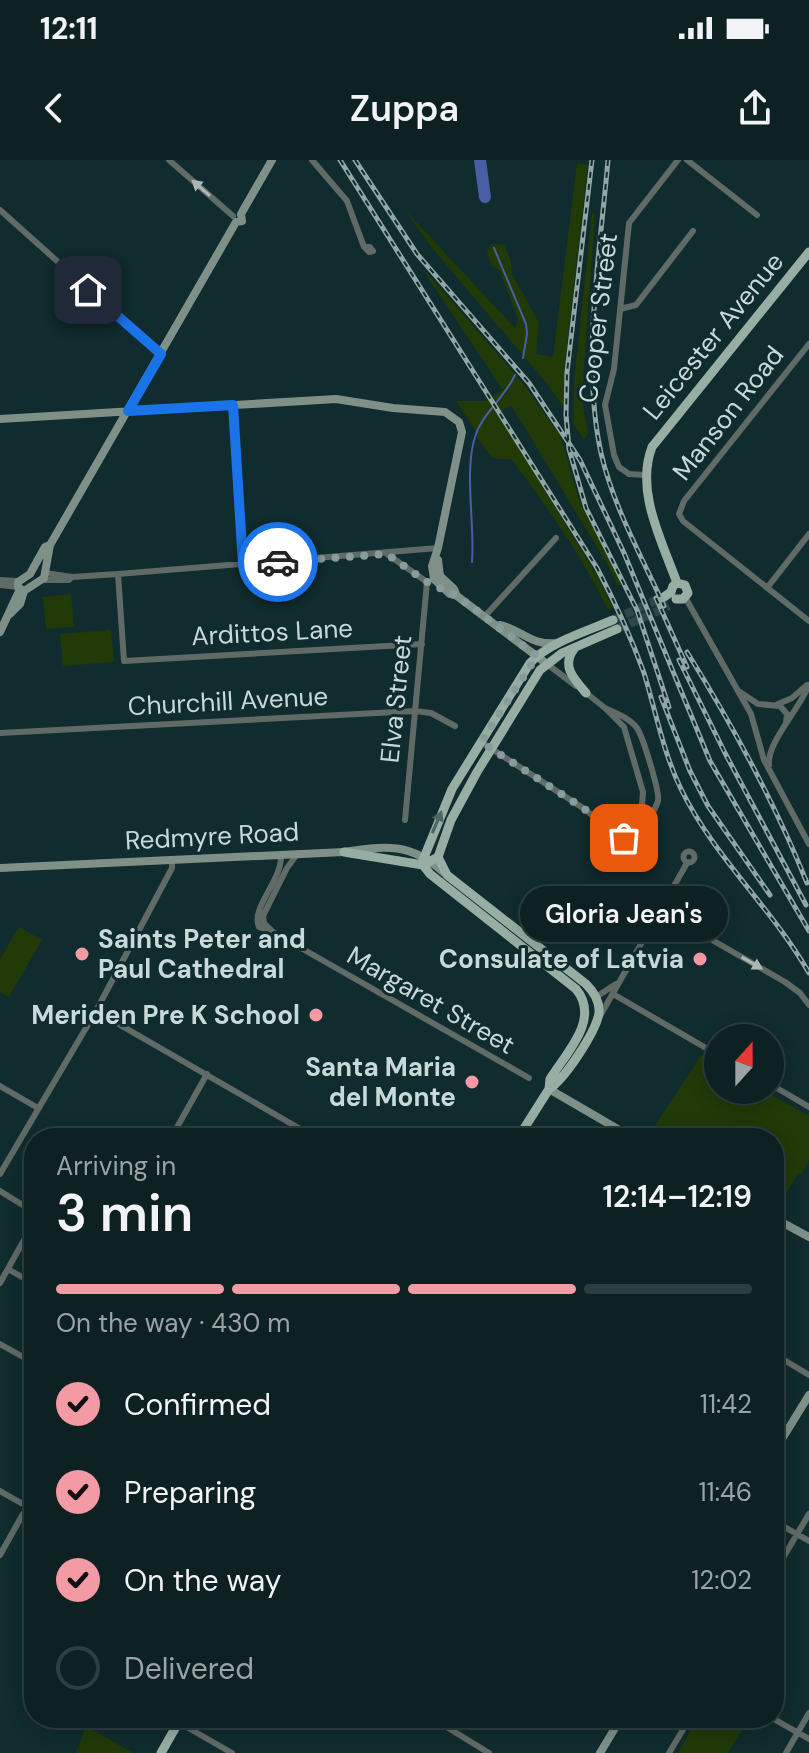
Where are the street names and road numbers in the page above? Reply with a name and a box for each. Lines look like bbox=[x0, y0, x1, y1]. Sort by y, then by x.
street label: Cooper Street bbox=[571, 231, 625, 405]
street label: Leicester Avenue bbox=[635, 245, 791, 427]
street label: Manson Road bbox=[665, 339, 791, 487]
street label: Ardittos Lane bbox=[190, 611, 354, 653]
street label: Elva Street bbox=[372, 633, 420, 765]
street label: Churchill Avenue bbox=[127, 679, 329, 723]
street label: Redmyre Road bbox=[124, 814, 300, 858]
street label: Margaret Street bbox=[341, 938, 521, 1062]

